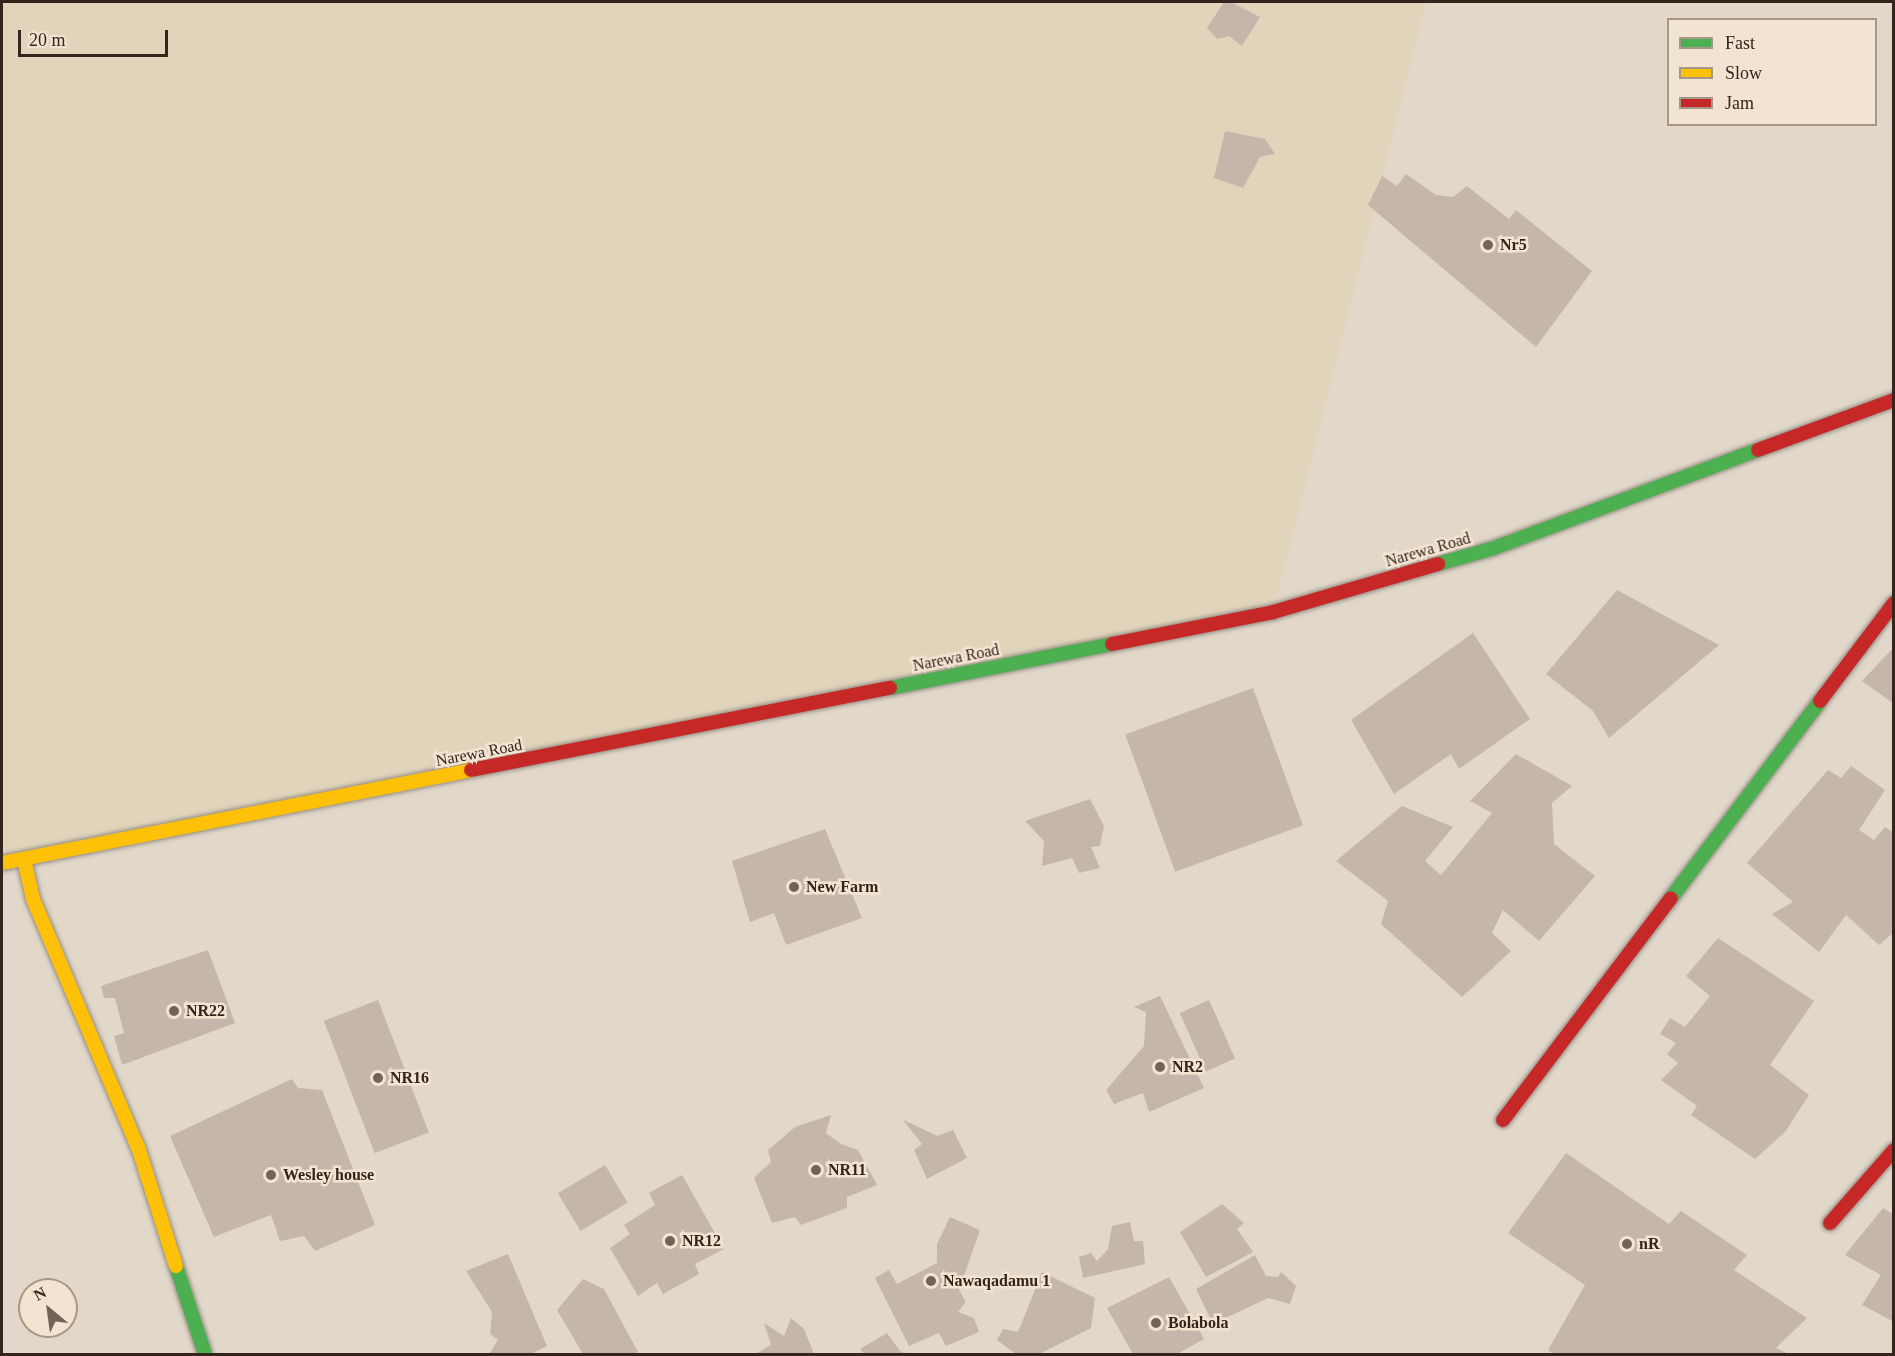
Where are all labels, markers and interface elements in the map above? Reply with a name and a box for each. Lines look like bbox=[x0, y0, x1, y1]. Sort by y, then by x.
scale bar bbox=[21, 18, 171, 56]
legend bbox=[1667, 18, 1877, 126]
text: 20 m bbox=[29, 30, 66, 50]
text: Fast bbox=[1725, 33, 1755, 53]
text: Slow bbox=[1725, 63, 1762, 83]
text: Jam bbox=[1725, 93, 1754, 113]
place label: Nr5 bbox=[1500, 235, 1527, 255]
marker: Nr5 bbox=[1481, 238, 1495, 252]
street label: Narewa Road bbox=[1383, 529, 1473, 571]
street label: Narewa Road bbox=[911, 640, 1001, 676]
street label: Narewa Road bbox=[434, 735, 524, 771]
place label: New Farm bbox=[806, 877, 878, 897]
marker: New Farm bbox=[787, 880, 801, 894]
place label: NR22 bbox=[186, 1001, 225, 1021]
marker: NR22 bbox=[167, 1004, 181, 1018]
place label: NR2 bbox=[1172, 1057, 1203, 1077]
marker: NR2 bbox=[1153, 1060, 1167, 1074]
place label: NR16 bbox=[390, 1068, 429, 1088]
marker: NR16 bbox=[371, 1071, 385, 1085]
place label: NR11 bbox=[828, 1160, 866, 1180]
marker: NR11 bbox=[809, 1163, 823, 1177]
place label: Wesley house bbox=[283, 1165, 374, 1185]
marker: Wesley house bbox=[264, 1168, 278, 1182]
place label: NR12 bbox=[682, 1231, 721, 1251]
marker: NR12 bbox=[663, 1234, 677, 1248]
place label: nR bbox=[1639, 1234, 1659, 1254]
marker: nR bbox=[1620, 1237, 1634, 1251]
place label: Nawaqadamu 1 bbox=[943, 1271, 1050, 1291]
marker: Nawaqadamu 1 bbox=[924, 1274, 938, 1288]
north arrow bbox=[18, 1278, 78, 1338]
text: N bbox=[31, 1283, 49, 1304]
place label: Bolabola bbox=[1168, 1313, 1228, 1333]
marker: Bolabola bbox=[1149, 1316, 1163, 1330]

